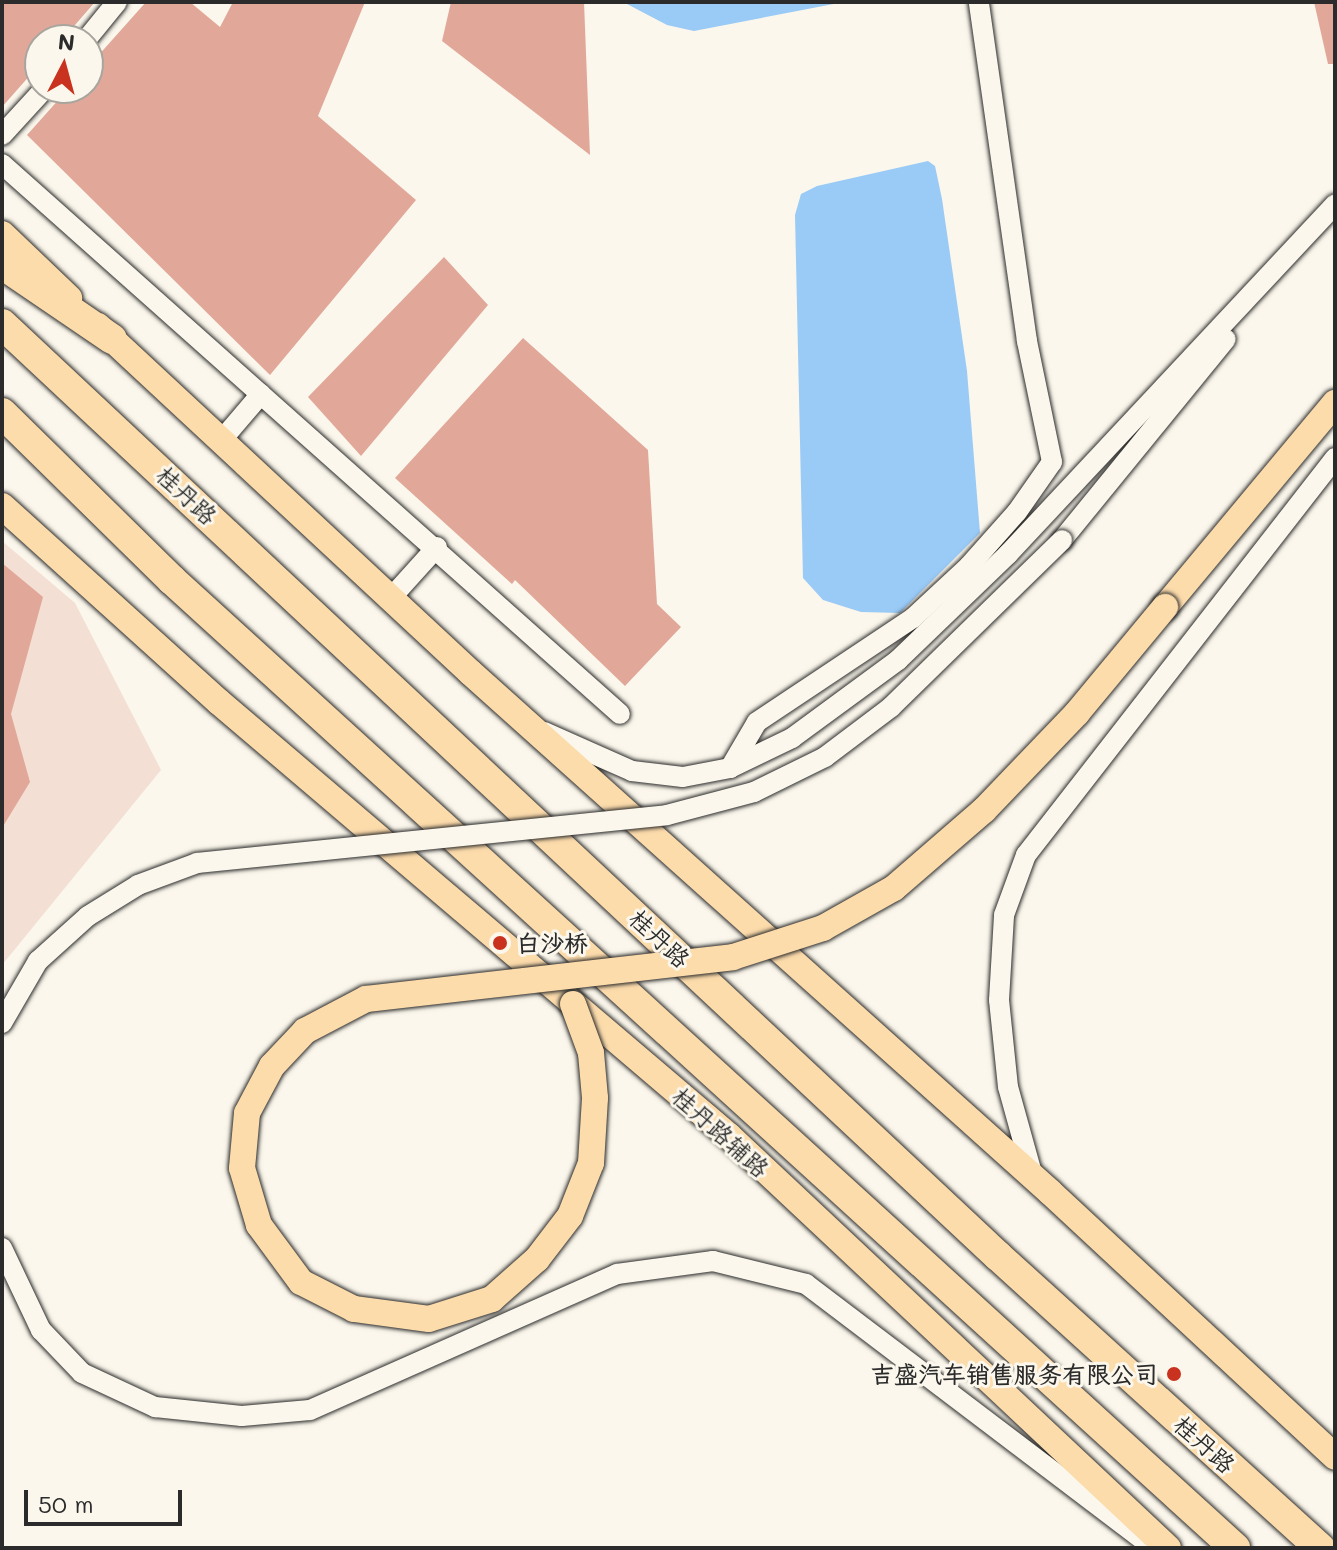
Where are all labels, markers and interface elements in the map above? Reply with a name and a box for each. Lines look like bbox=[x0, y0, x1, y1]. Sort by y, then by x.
north arrow bbox=[24, 24, 104, 104]
text: N bbox=[57, 26, 76, 57]
street label: 桂丹路 bbox=[151, 460, 223, 530]
street label: 桂丹路 bbox=[624, 903, 696, 973]
place label: 白沙桥 bbox=[516, 929, 588, 957]
marker: 白沙桥 bbox=[491, 934, 509, 952]
street label: 桂丹路辅路 bbox=[667, 1081, 775, 1183]
place label: 吉盛汽车销售服务有限公司 bbox=[870, 1360, 1158, 1388]
marker: 吉盛汽车销售服务有限公司 bbox=[1165, 1365, 1183, 1383]
street label: 桂丹路 bbox=[1169, 1409, 1241, 1479]
scale bar bbox=[28, 1474, 186, 1524]
text: 50 m bbox=[38, 1488, 94, 1519]

